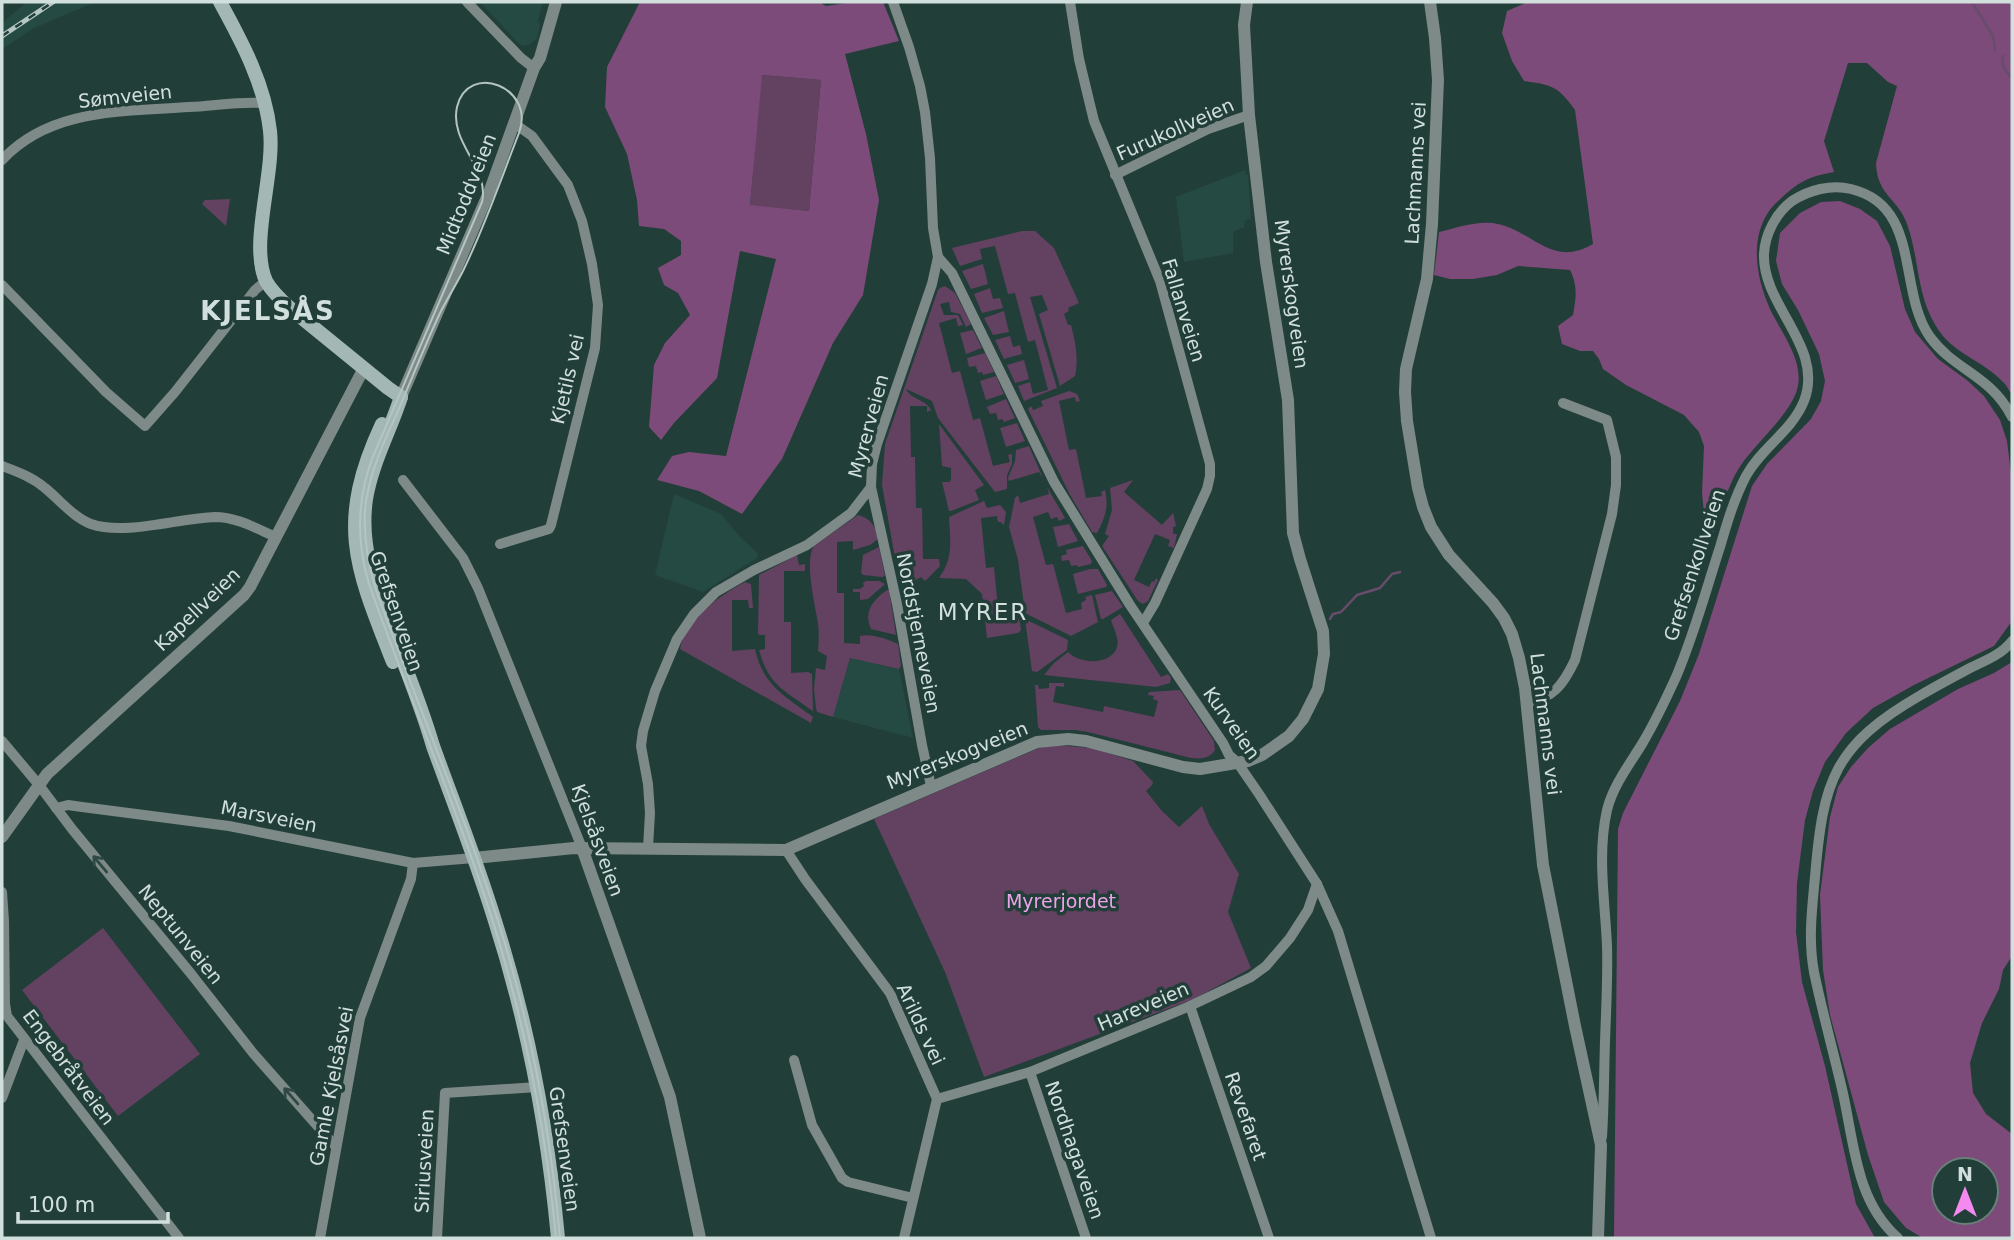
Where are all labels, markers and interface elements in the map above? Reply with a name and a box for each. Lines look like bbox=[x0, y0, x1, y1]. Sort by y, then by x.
street label: Sømveien bbox=[77, 80, 173, 112]
street label: Furukollveien bbox=[1113, 93, 1237, 165]
street label: Lachmanns vei bbox=[1400, 101, 1430, 245]
street label: Midtoddveien bbox=[432, 130, 500, 258]
street label: Myrerskogveien bbox=[1271, 218, 1313, 370]
street label: Fallanveien bbox=[1158, 256, 1210, 364]
district label: KJELSÅS bbox=[200, 295, 336, 326]
street label: Kjetils vei bbox=[546, 332, 588, 426]
street label: Myrerveien bbox=[844, 372, 892, 480]
street label: Grefsenkollveien bbox=[1659, 486, 1729, 644]
street label: Grefsenveien bbox=[366, 548, 428, 674]
street label: Nordstjerneveien bbox=[893, 551, 945, 715]
street label: Kapellveien bbox=[150, 563, 244, 655]
district label: MYRER bbox=[938, 599, 1028, 625]
street label: Lachmanns vei bbox=[1526, 652, 1566, 796]
street label: Kurveien bbox=[1199, 683, 1265, 763]
street label: Myrerskogveien bbox=[883, 717, 1031, 793]
street label: Kjelsåsveien bbox=[567, 781, 629, 899]
street label: Marsveien bbox=[219, 796, 319, 836]
one-way arrow bbox=[93, 855, 108, 873]
street label: Neptunveien bbox=[134, 880, 228, 988]
park label: Myrerjordet bbox=[1006, 890, 1116, 912]
street label: Hareveien bbox=[1094, 977, 1192, 1035]
street label: Arilds vei bbox=[893, 980, 949, 1068]
street label: Gamle Kjelsåsvei bbox=[305, 1004, 357, 1168]
street label: Engebråtveien bbox=[18, 1005, 120, 1129]
street label: Revefaret bbox=[1221, 1069, 1271, 1163]
street label: Nordhagaveien bbox=[1041, 1078, 1109, 1222]
street label: Grefsenveien bbox=[545, 1085, 585, 1213]
one-way arrow bbox=[283, 1088, 299, 1106]
street label: Siriusveien bbox=[410, 1108, 438, 1214]
north arrow bbox=[1930, 1156, 2000, 1226]
text: N bbox=[1957, 1163, 1973, 1185]
scale bar bbox=[18, 1180, 168, 1224]
text: 100 m bbox=[28, 1193, 95, 1217]

